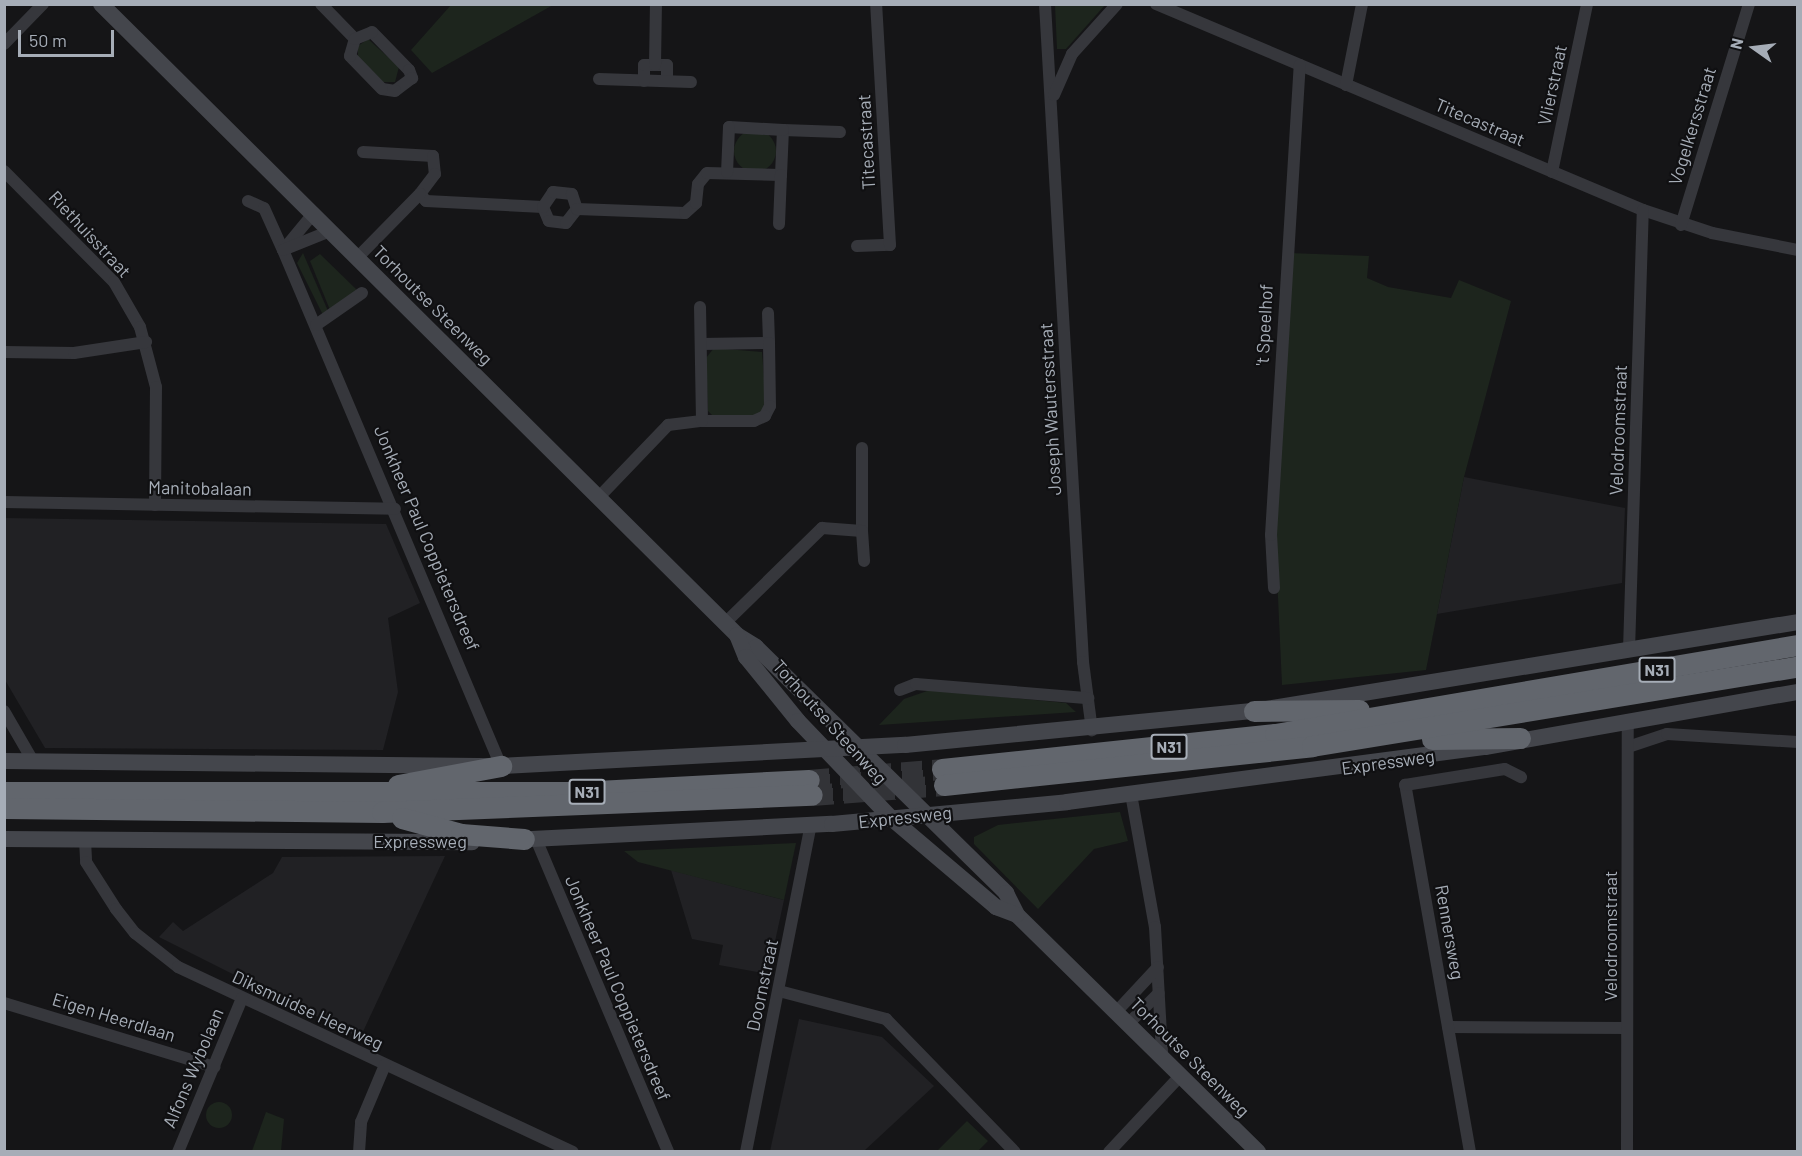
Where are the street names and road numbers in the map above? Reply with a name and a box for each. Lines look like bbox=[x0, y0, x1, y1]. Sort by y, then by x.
street label: Vlierstraat bbox=[1533, 43, 1571, 127]
street label: Vogelkersstraat bbox=[1664, 64, 1720, 188]
street label: Titecastraat bbox=[1432, 93, 1528, 151]
street label: Titecastraat bbox=[853, 94, 879, 190]
street label: Riethuisstraat bbox=[44, 186, 136, 282]
street label: Torhoutse Steenweg bbox=[369, 241, 497, 369]
street label: 't Speelhof bbox=[1251, 284, 1277, 366]
street label: Joseph Wautersstraat bbox=[1035, 322, 1065, 496]
street label: Velodroomstraat bbox=[1605, 364, 1631, 496]
street label: Jonkheer Paul Coppietersdreef bbox=[370, 422, 484, 654]
street label: Manitobalaan bbox=[148, 476, 252, 500]
street label: Torhoutse Steenweg bbox=[768, 655, 892, 789]
road number: N31 bbox=[1638, 657, 1676, 683]
road number: N31 bbox=[1150, 734, 1188, 760]
street label: Expressweg bbox=[1340, 745, 1436, 779]
road number: N31 bbox=[568, 779, 606, 805]
street label: Expressweg bbox=[857, 801, 953, 833]
street label: Expressweg bbox=[373, 830, 467, 852]
street label: Velodroomstraat bbox=[1599, 871, 1621, 1001]
street label: Jonkheer Paul Coppietersdreef bbox=[561, 872, 675, 1104]
street label: Rennersweg bbox=[1431, 883, 1469, 981]
street label: Doornstraat bbox=[742, 937, 782, 1033]
street label: Diksmuidse Heerweg bbox=[229, 966, 387, 1054]
street label: Eigen Heerdlaan bbox=[50, 988, 178, 1046]
street label: Torhoutse Steenweg bbox=[1126, 993, 1254, 1121]
street label: Alfons Wybolaan bbox=[158, 1005, 228, 1131]

